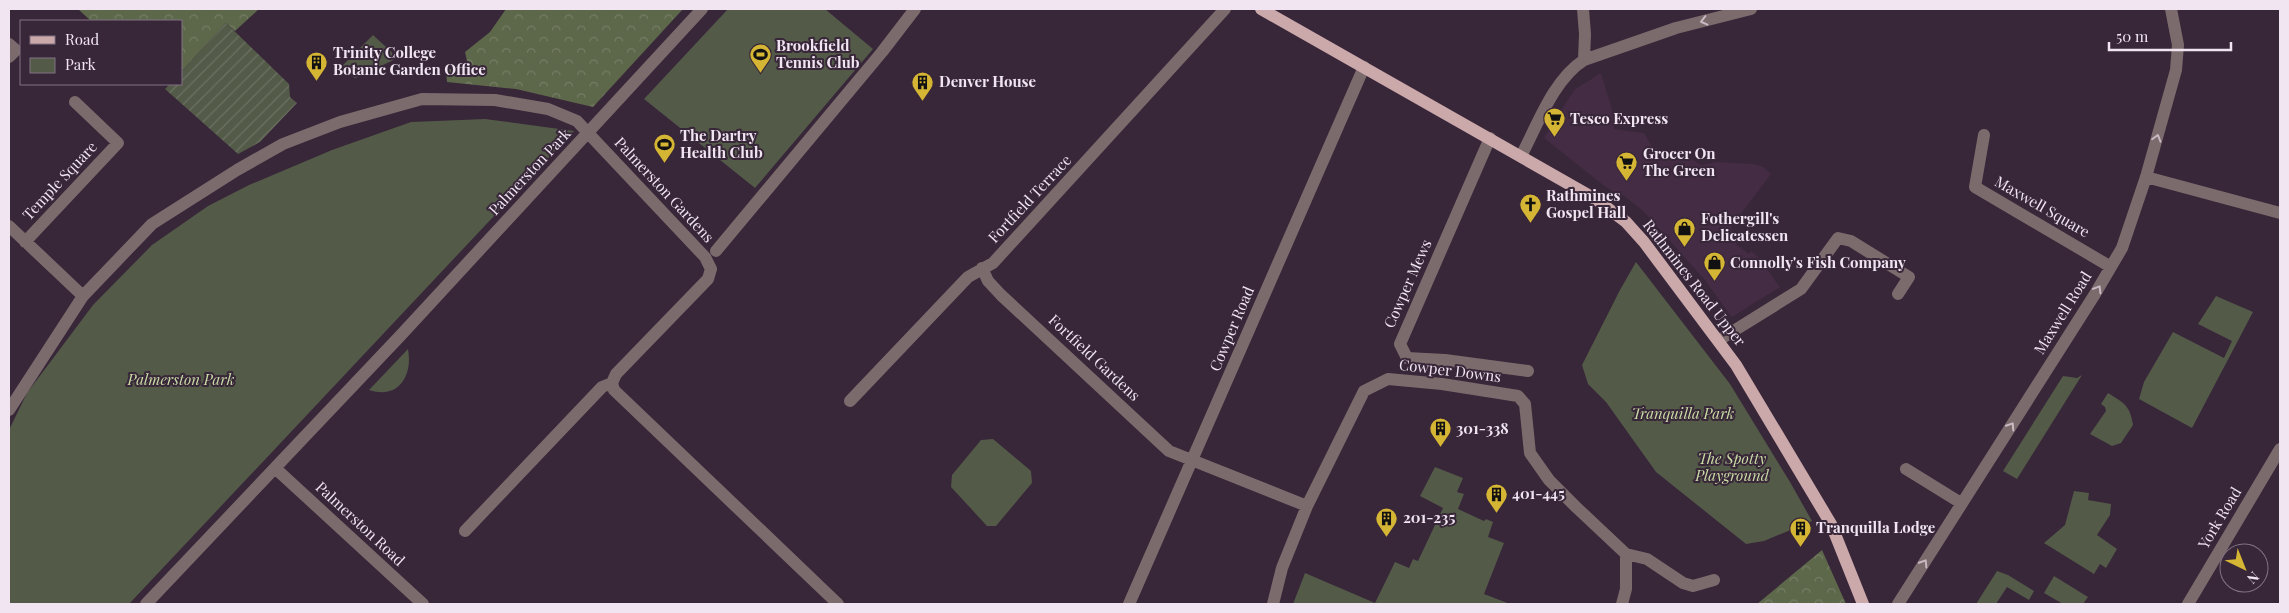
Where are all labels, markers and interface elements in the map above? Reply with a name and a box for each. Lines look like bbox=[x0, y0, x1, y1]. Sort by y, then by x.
one-way arrow bbox=[1700, 15, 1708, 25]
legend bbox=[20, 20, 182, 85]
scale bar bbox=[2109, 20, 2232, 52]
text: 50 m bbox=[2116, 26, 2149, 46]
text: Road bbox=[65, 29, 99, 49]
place label: Brookfield Tennis Club bbox=[776, 35, 860, 72]
place label: Trinity College Botanic Garden Office bbox=[333, 42, 486, 79]
sports icon: Brookfield Tennis Club bbox=[748, 43, 772, 74]
building icon: Trinity College Botanic Garden Office bbox=[305, 50, 329, 81]
text: Park bbox=[65, 54, 97, 74]
building icon: Denver House bbox=[911, 70, 935, 101]
place label: Denver House bbox=[939, 71, 1036, 91]
supermarket icon: Tesco Express bbox=[1542, 107, 1566, 138]
place label: Tesco Express bbox=[1570, 108, 1668, 128]
street label: Palmerston Park bbox=[484, 123, 575, 219]
place label: The Dartry Health Club bbox=[680, 125, 763, 162]
street label: Palmerston Gardens bbox=[611, 132, 719, 246]
sports icon: The Dartry Health Club bbox=[652, 133, 676, 164]
one-way arrow bbox=[2151, 134, 2161, 143]
street label: Temple Square bbox=[18, 137, 101, 224]
place label: Grocer On The Green bbox=[1643, 143, 1716, 180]
street label: Fortfield Terrace bbox=[983, 150, 1075, 247]
supermarket icon: Grocer On The Green bbox=[1615, 151, 1639, 182]
street label: Maxwell Square bbox=[1991, 171, 2094, 241]
place label: Rathmines Gospel Hall bbox=[1546, 185, 1627, 222]
church icon: Rathmines Gospel Hall bbox=[1518, 193, 1542, 224]
place label: Fothergill's Delicatessen bbox=[1701, 208, 1789, 245]
street label: Rathmines Road Upper bbox=[1639, 215, 1751, 350]
shop icon: Fothergill's Delicatessen bbox=[1673, 216, 1697, 247]
street label: Cowper Mews bbox=[1379, 236, 1436, 331]
shop icon: Connolly's Fish Company bbox=[1702, 251, 1726, 282]
place label: Connolly's Fish Company bbox=[1730, 252, 1906, 272]
street label: Maxwell Road bbox=[2029, 267, 2096, 358]
street label: Cowper Road bbox=[1204, 283, 1258, 374]
one-way arrow bbox=[2092, 285, 2102, 294]
street label: Fortfield Gardens bbox=[1045, 310, 1145, 405]
street label: Cowper Downs bbox=[1398, 354, 1502, 386]
park label: Palmerston Park bbox=[127, 369, 235, 389]
park label: Tranquilla Park bbox=[1632, 403, 1735, 423]
building icon: 301-338 bbox=[1428, 417, 1452, 448]
place label: 301-338 bbox=[1456, 418, 1509, 438]
one-way arrow bbox=[2005, 422, 2014, 431]
park label: The Spotty Playground bbox=[1694, 448, 1770, 485]
street label: Palmerston Road bbox=[312, 477, 410, 570]
building icon: 401-445 bbox=[1484, 482, 1508, 513]
place label: 401-445 bbox=[1512, 483, 1565, 503]
street label: York Road bbox=[2192, 483, 2245, 553]
building icon: 201-235 bbox=[1375, 506, 1399, 537]
place label: 201-235 bbox=[1403, 507, 1455, 527]
building icon: Tranquilla Lodge bbox=[1788, 516, 1812, 547]
place label: Tranquilla Lodge bbox=[1816, 517, 1936, 537]
north arrow bbox=[2219, 543, 2269, 593]
one-way arrow bbox=[1917, 559, 1927, 568]
text: N bbox=[2243, 567, 2263, 588]

